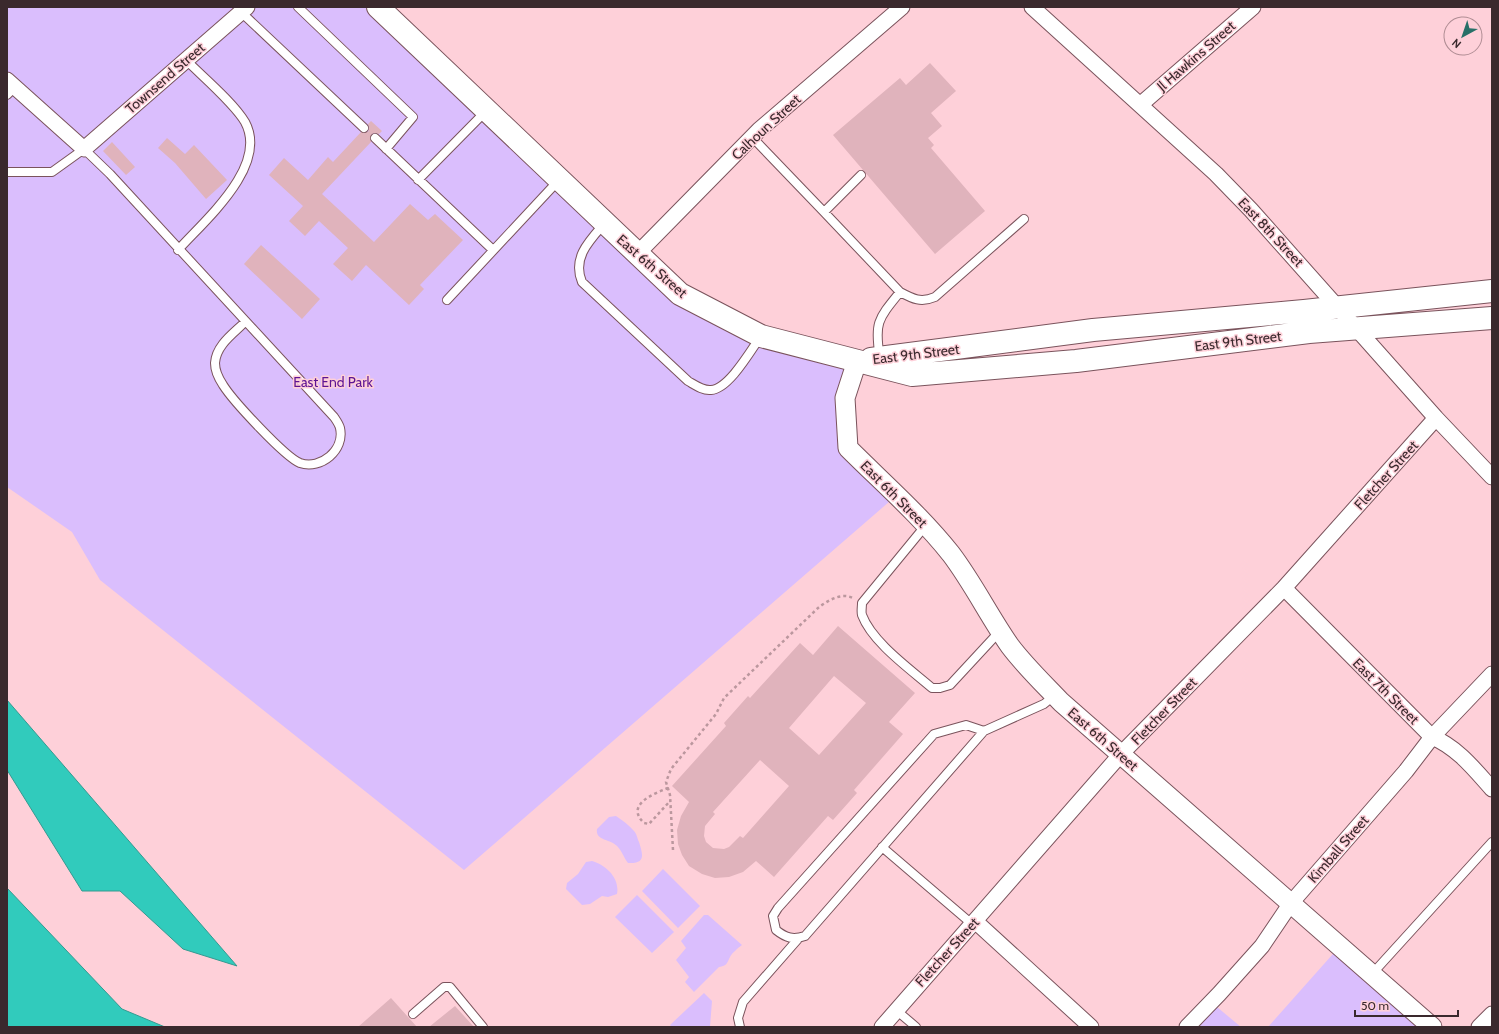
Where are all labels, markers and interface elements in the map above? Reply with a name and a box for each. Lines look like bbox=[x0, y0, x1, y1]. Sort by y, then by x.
north arrow bbox=[1443, 16, 1483, 56]
street label: Jl Hawkins Street bbox=[1152, 17, 1239, 96]
text: N bbox=[1449, 36, 1464, 52]
street label: Townsend Street bbox=[121, 38, 209, 117]
street label: Calhoun Street bbox=[728, 90, 805, 164]
street label: East 8th Street bbox=[1234, 194, 1308, 271]
street label: East 6th Street bbox=[613, 230, 691, 302]
street label: East 9th Street bbox=[1193, 327, 1283, 355]
street label: East 9th Street bbox=[871, 340, 961, 368]
park label: East End Park bbox=[293, 373, 374, 391]
street label: Fletcher Street bbox=[1350, 436, 1422, 513]
street label: East 6th Street bbox=[857, 457, 932, 532]
street label: East 7th Street bbox=[1349, 654, 1423, 728]
street label: Fletcher Street bbox=[1127, 673, 1201, 749]
street label: East 6th Street bbox=[1064, 703, 1142, 775]
street label: Kimball Street bbox=[1304, 811, 1372, 887]
street label: Fletcher Street bbox=[911, 913, 983, 990]
scale bar bbox=[1355, 992, 1458, 1018]
text: 50 m bbox=[1361, 998, 1389, 1013]

